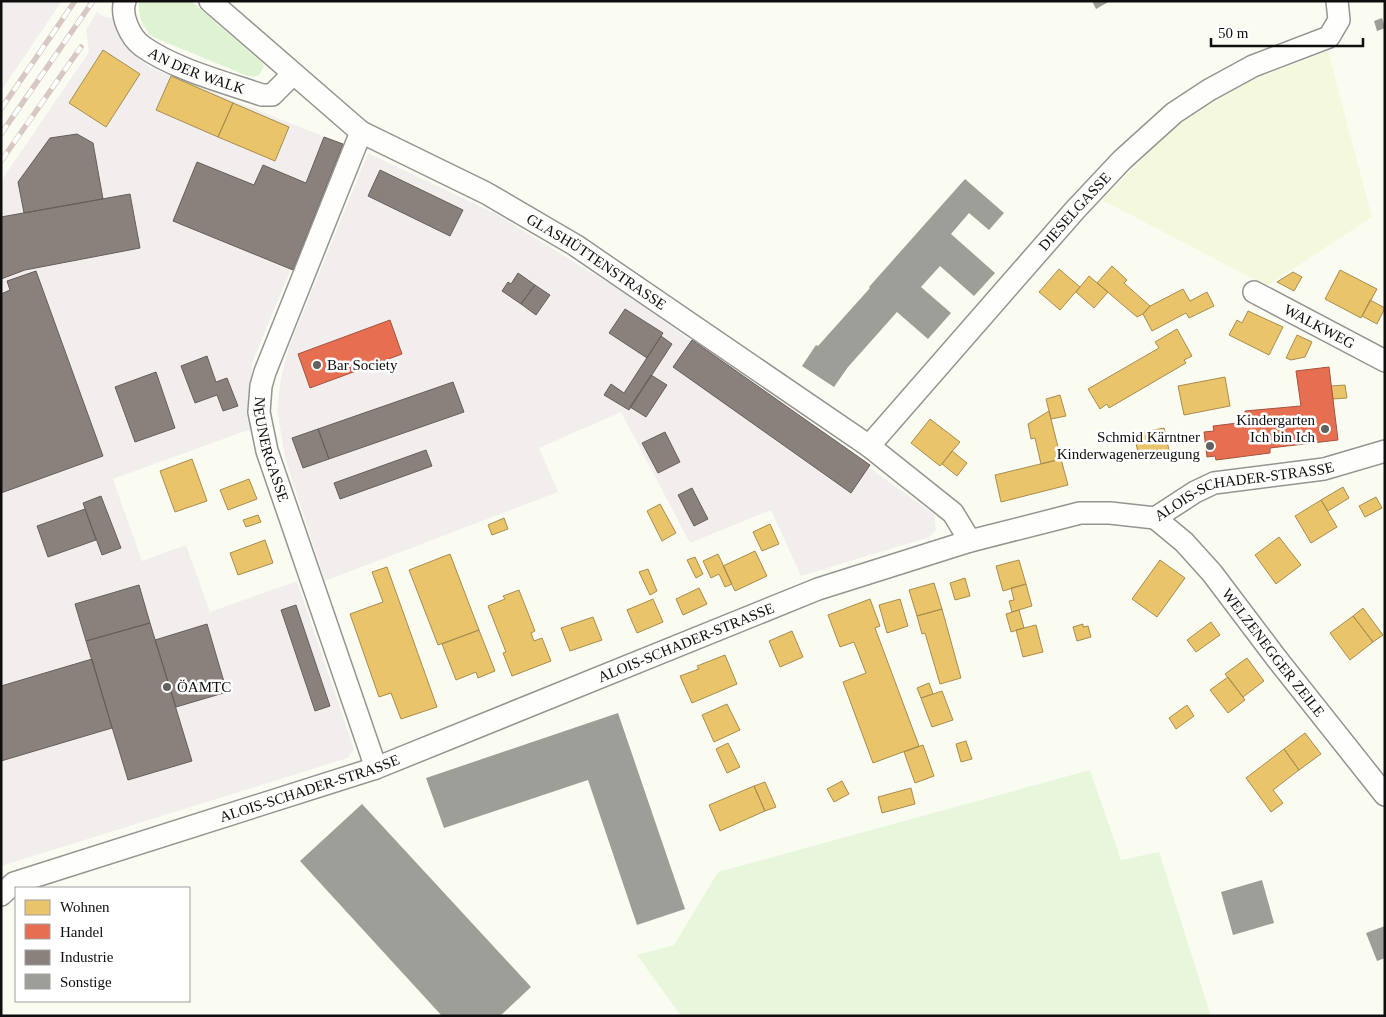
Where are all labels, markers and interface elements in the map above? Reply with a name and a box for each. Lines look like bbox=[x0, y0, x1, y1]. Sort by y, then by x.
scale bar bbox=[1211, 15, 1364, 47]
text: 50 m bbox=[1218, 25, 1249, 41]
street label: AN DER WALK bbox=[146, 44, 247, 97]
street label: DIESELGASSE bbox=[1036, 169, 1114, 254]
street label: GLASHÜTTENSTRASSE bbox=[524, 210, 669, 313]
street label: WALKWEG bbox=[1281, 301, 1358, 352]
place label: Bar Society bbox=[327, 357, 398, 373]
marker: Bar Society bbox=[311, 359, 323, 371]
street label: NEUNERGASSE bbox=[250, 396, 292, 504]
place label: Kindergarten Ich bin Ich bbox=[1236, 412, 1315, 445]
marker: Kindergarten Ich bin Ich bbox=[1319, 423, 1331, 435]
place label: Schmid Kärntner Kinderwagenerzeugung bbox=[1057, 429, 1200, 462]
marker: Schmid Kärntner Kinderwagenerzeugung bbox=[1204, 440, 1216, 452]
street label: ALOIS-SCHADER-STRASSE bbox=[1152, 458, 1336, 524]
street label: WELZENEGGER ZEILE bbox=[1219, 586, 1328, 720]
street label: ALOIS-SCHADER-STRASSE bbox=[596, 600, 776, 685]
place label: ÖAMTC bbox=[177, 679, 231, 695]
marker: ÖAMTC bbox=[161, 681, 173, 693]
street label: ALOIS-SCHADER-STRASSE bbox=[217, 751, 402, 825]
legend bbox=[15, 887, 190, 1002]
text: Wohnen bbox=[60, 899, 110, 915]
text: Handel bbox=[60, 924, 103, 940]
text: Industrie bbox=[60, 949, 114, 965]
text: Sonstige bbox=[60, 974, 112, 990]

